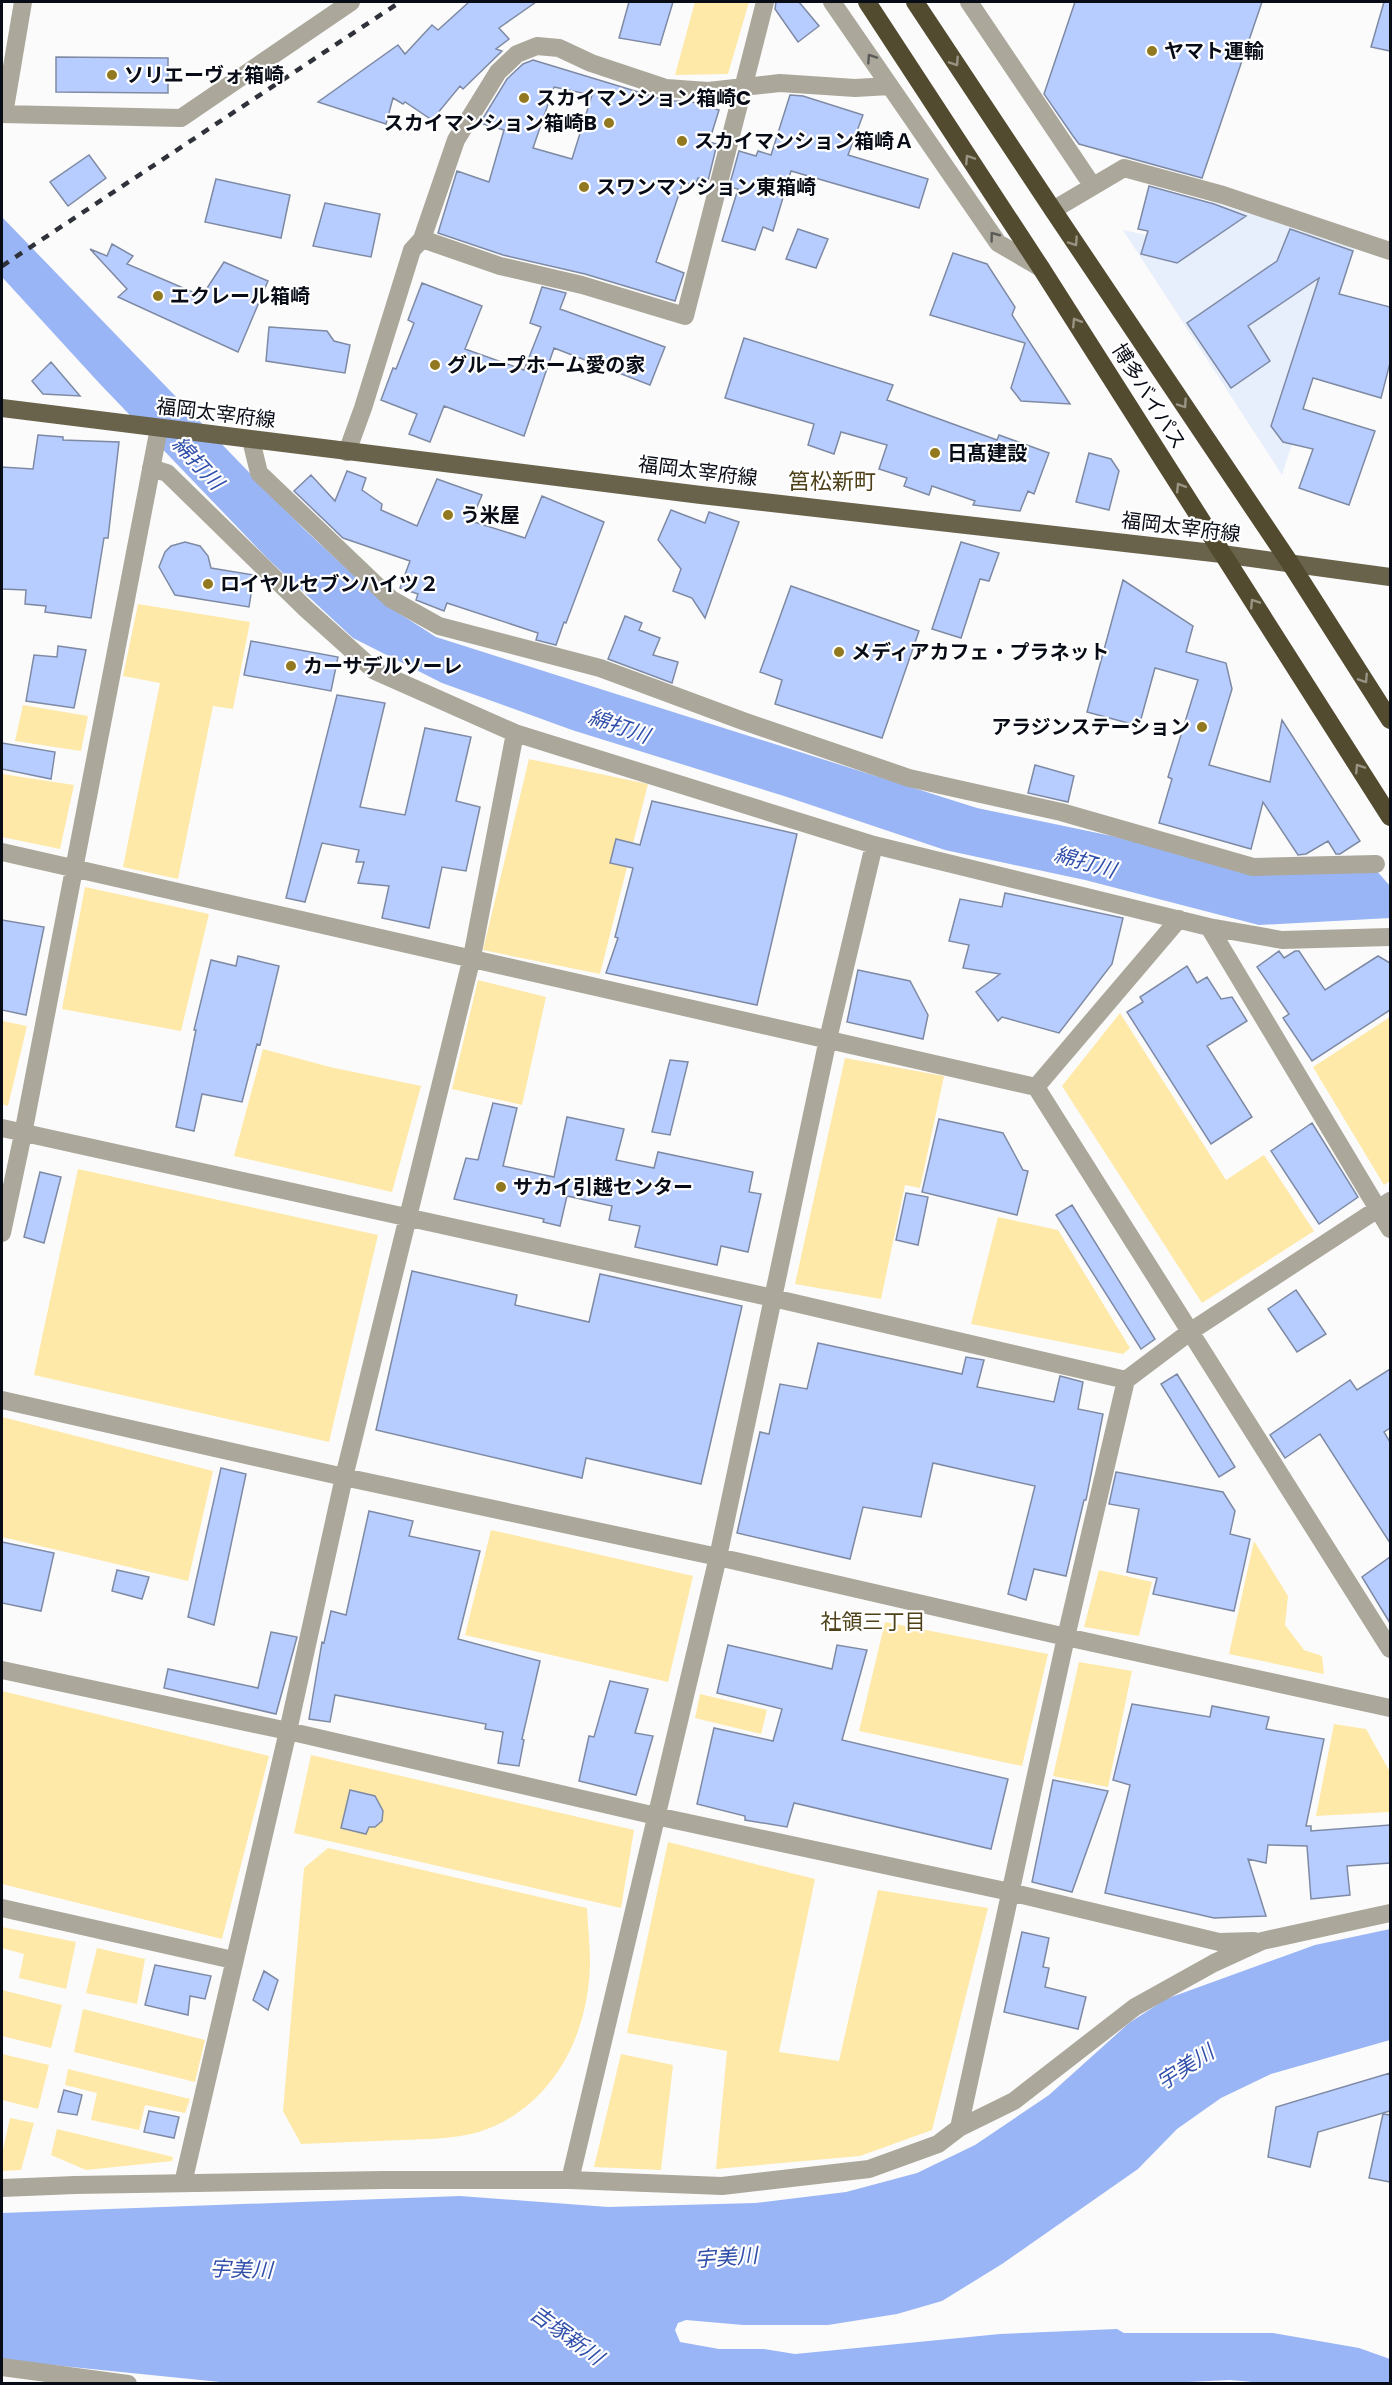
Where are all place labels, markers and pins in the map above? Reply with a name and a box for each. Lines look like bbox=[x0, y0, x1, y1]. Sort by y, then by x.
place label: ヤマト運輸 bbox=[1164, 37, 1264, 65]
marker: ヤマト運輸 bbox=[1145, 44, 1159, 58]
place label: ソリエーヴォ箱崎 bbox=[124, 61, 284, 89]
marker: ソリエーヴォ箱崎 bbox=[105, 68, 119, 82]
place label: スカイマンション箱崎C bbox=[536, 84, 751, 112]
marker: スカイマンション箱崎C bbox=[517, 91, 531, 105]
place label: スカイマンション箱崎B bbox=[384, 109, 597, 137]
marker: スカイマンション箱崎B bbox=[602, 116, 616, 130]
place label: スカイマンション箱崎Ａ bbox=[694, 127, 914, 155]
marker: スカイマンション箱崎Ａ bbox=[675, 134, 689, 148]
place label: スワンマンション東箱崎 bbox=[596, 173, 816, 201]
marker: スワンマンション東箱崎 bbox=[577, 180, 591, 194]
place label: エクレール箱崎 bbox=[170, 282, 310, 310]
marker: エクレール箱崎 bbox=[151, 289, 165, 303]
place label: グループホーム愛の家 bbox=[447, 351, 645, 379]
marker: グループホーム愛の家 bbox=[428, 358, 442, 372]
place label: 日髙建設 bbox=[947, 439, 1027, 467]
marker: 日髙建設 bbox=[928, 446, 942, 460]
place label: う米屋 bbox=[460, 501, 520, 529]
marker: う米屋 bbox=[441, 508, 455, 522]
place label: ロイヤルセブンハイツ２ bbox=[220, 570, 439, 598]
marker: ロイヤルセブンハイツ２ bbox=[201, 577, 215, 591]
place label: メディアカフェ・プラネット bbox=[851, 638, 1110, 666]
marker: メディアカフェ・プラネット bbox=[832, 645, 846, 659]
place label: カーサデルソーレ bbox=[303, 652, 463, 680]
marker: カーサデルソーレ bbox=[284, 659, 298, 673]
place label: アラジンステーション bbox=[991, 713, 1190, 741]
marker: アラジンステーション bbox=[1195, 720, 1209, 734]
place label: サカイ引越センター bbox=[513, 1173, 693, 1201]
marker: サカイ引越センター bbox=[494, 1180, 508, 1194]

